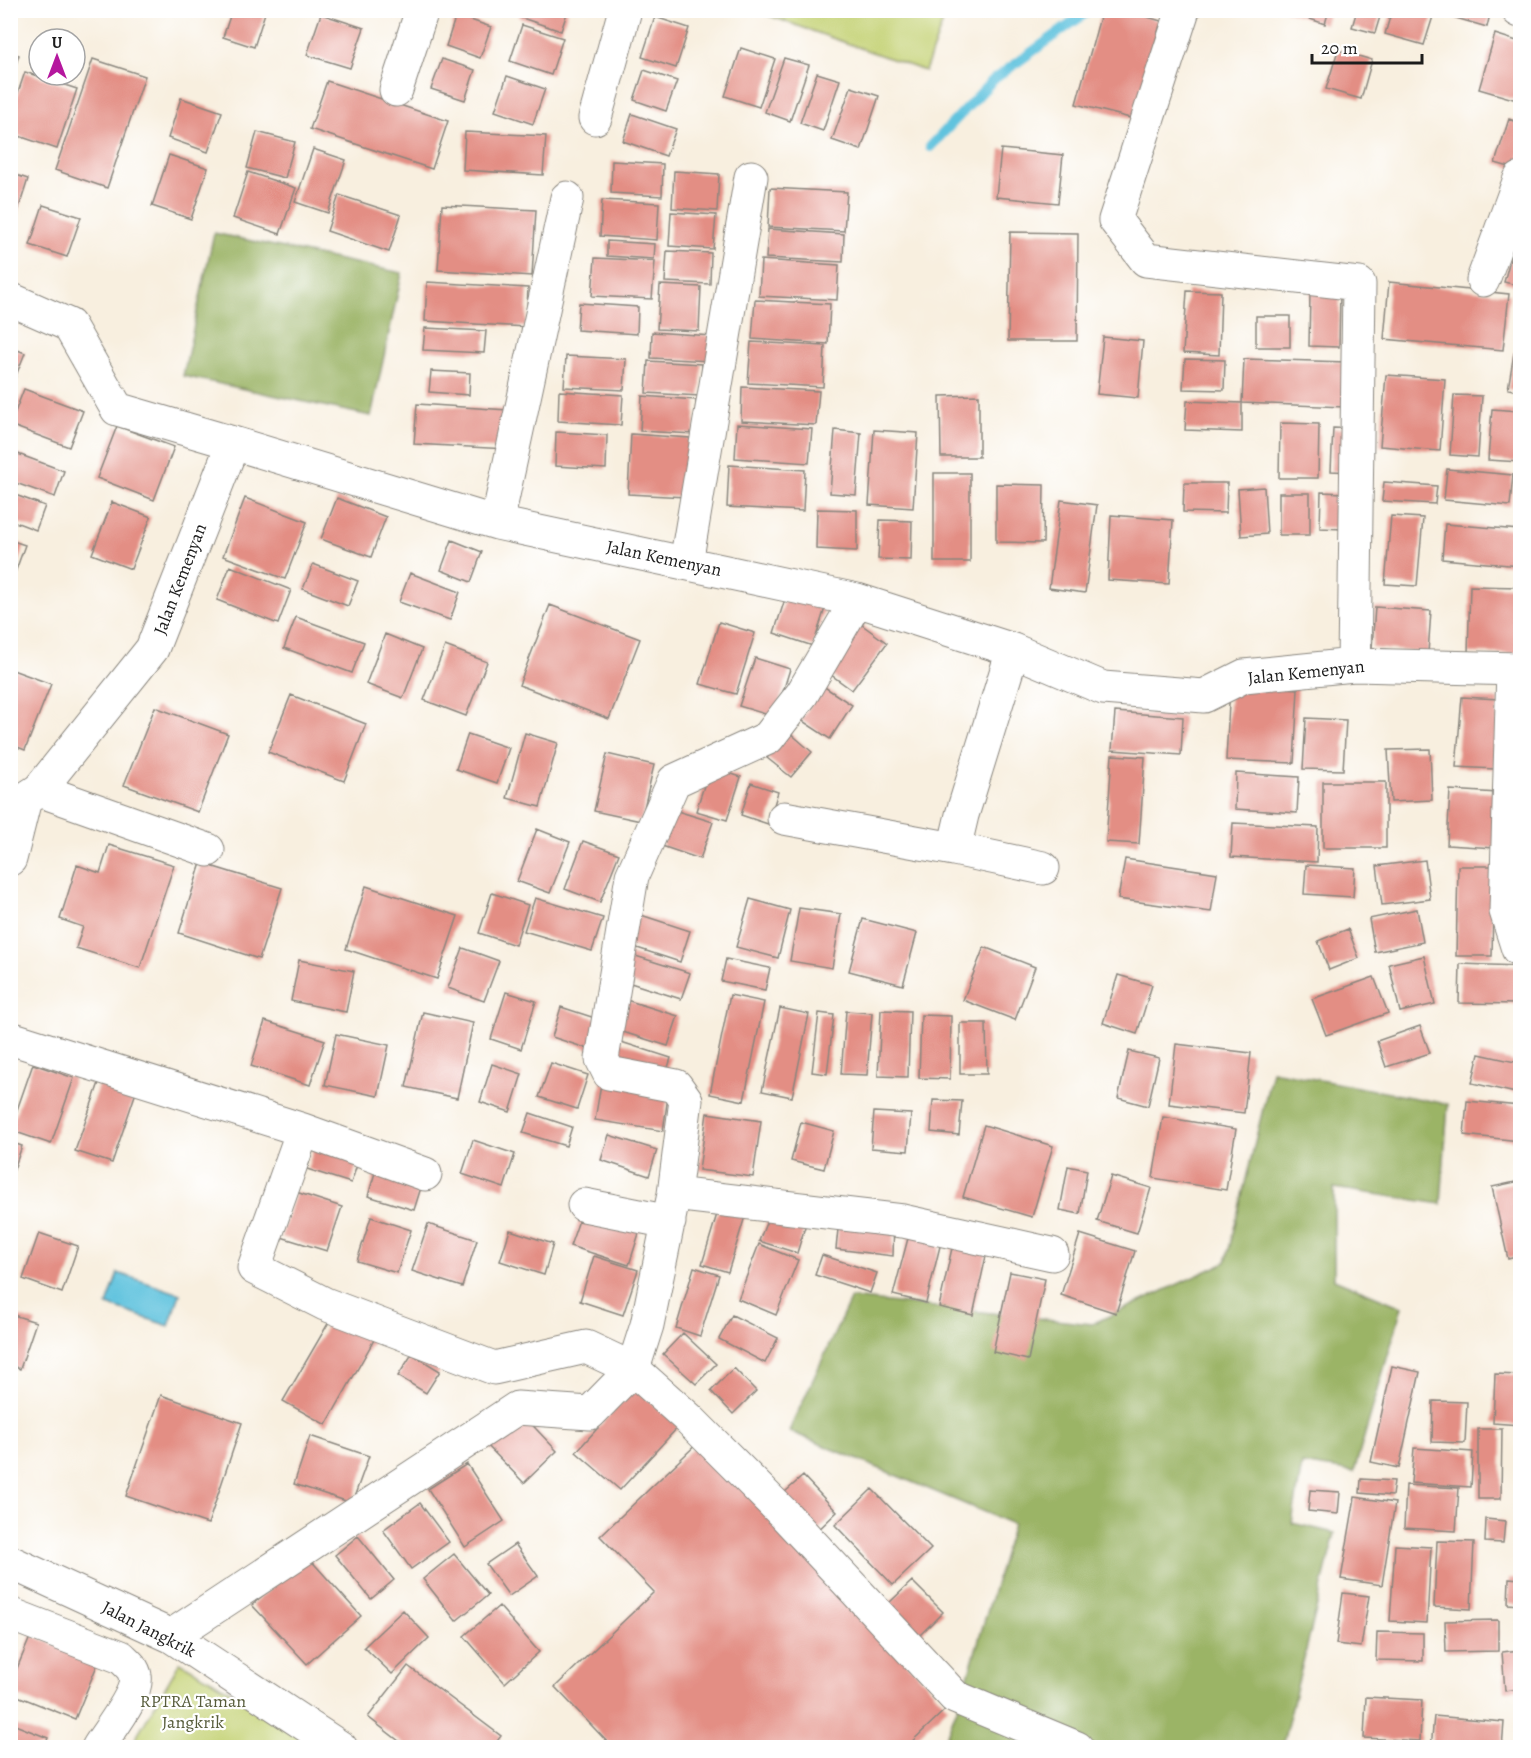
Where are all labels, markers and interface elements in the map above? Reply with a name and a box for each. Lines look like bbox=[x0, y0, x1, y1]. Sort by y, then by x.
north arrow bbox=[27, 27, 87, 87]
scale bar bbox=[1312, 27, 1422, 65]
text: U bbox=[52, 32, 63, 54]
text: 20 m bbox=[1321, 36, 1358, 60]
street label: Jalan Kemenyan bbox=[148, 520, 212, 638]
street label: Jalan Kemenyan bbox=[604, 534, 724, 582]
street label: Jalan Kemenyan bbox=[1246, 654, 1366, 690]
street label: Jalan Jangkrik bbox=[98, 1595, 200, 1663]
park label: RPTRA Taman Jangkrik bbox=[140, 1689, 246, 1734]

